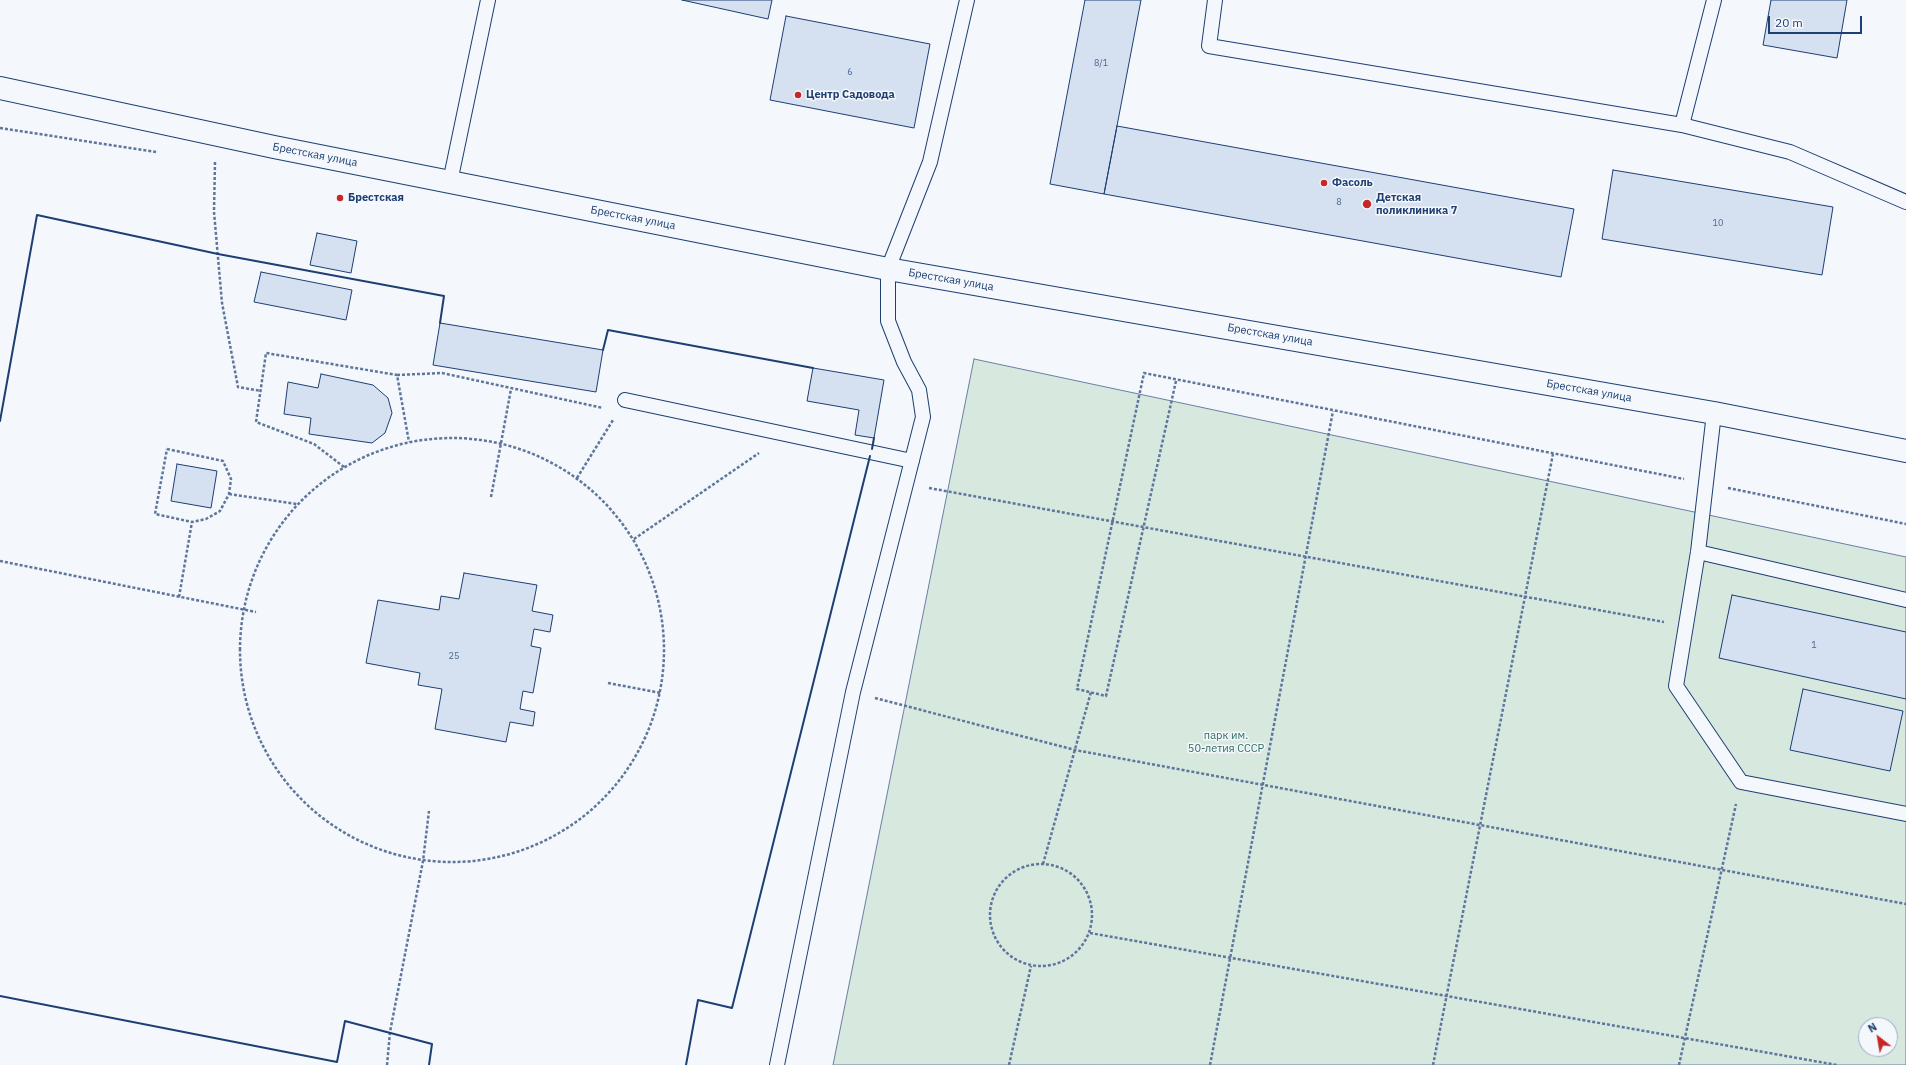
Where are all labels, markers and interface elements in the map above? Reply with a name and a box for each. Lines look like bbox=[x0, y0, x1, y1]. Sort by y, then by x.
scale bar bbox=[1770, 8, 1864, 34]
text: 20 m bbox=[1775, 15, 1803, 30]
house number: 8/1 bbox=[1094, 58, 1108, 68]
house number: 6 bbox=[847, 67, 853, 77]
place label: Центр Садовода bbox=[806, 88, 895, 102]
marker: Центр Садовода bbox=[793, 90, 803, 100]
street label: Брестская улица bbox=[271, 140, 359, 170]
place label: Фасоль bbox=[1332, 176, 1373, 190]
marker: Фасоль bbox=[1319, 178, 1329, 188]
place label: Брестская bbox=[348, 191, 404, 205]
place label: Детская поликлиника 7 bbox=[1376, 191, 1457, 217]
marker: Брестская bbox=[335, 193, 345, 203]
house number: 8 bbox=[1336, 197, 1342, 207]
marker: Детская поликлиника 7 bbox=[1361, 198, 1373, 210]
street label: Брестская улица bbox=[589, 203, 677, 233]
house number: 10 bbox=[1713, 218, 1723, 228]
street label: Брестская улица bbox=[907, 266, 995, 294]
street label: Брестская улица bbox=[1226, 321, 1314, 349]
street label: Брестская улица bbox=[1545, 377, 1633, 405]
house number: 1 bbox=[1811, 640, 1817, 650]
house number: 25 bbox=[449, 651, 459, 661]
park label: парк им. 50-летия СССР bbox=[1188, 729, 1264, 755]
north arrow bbox=[1858, 1017, 1898, 1057]
text: N bbox=[1865, 1020, 1879, 1036]

